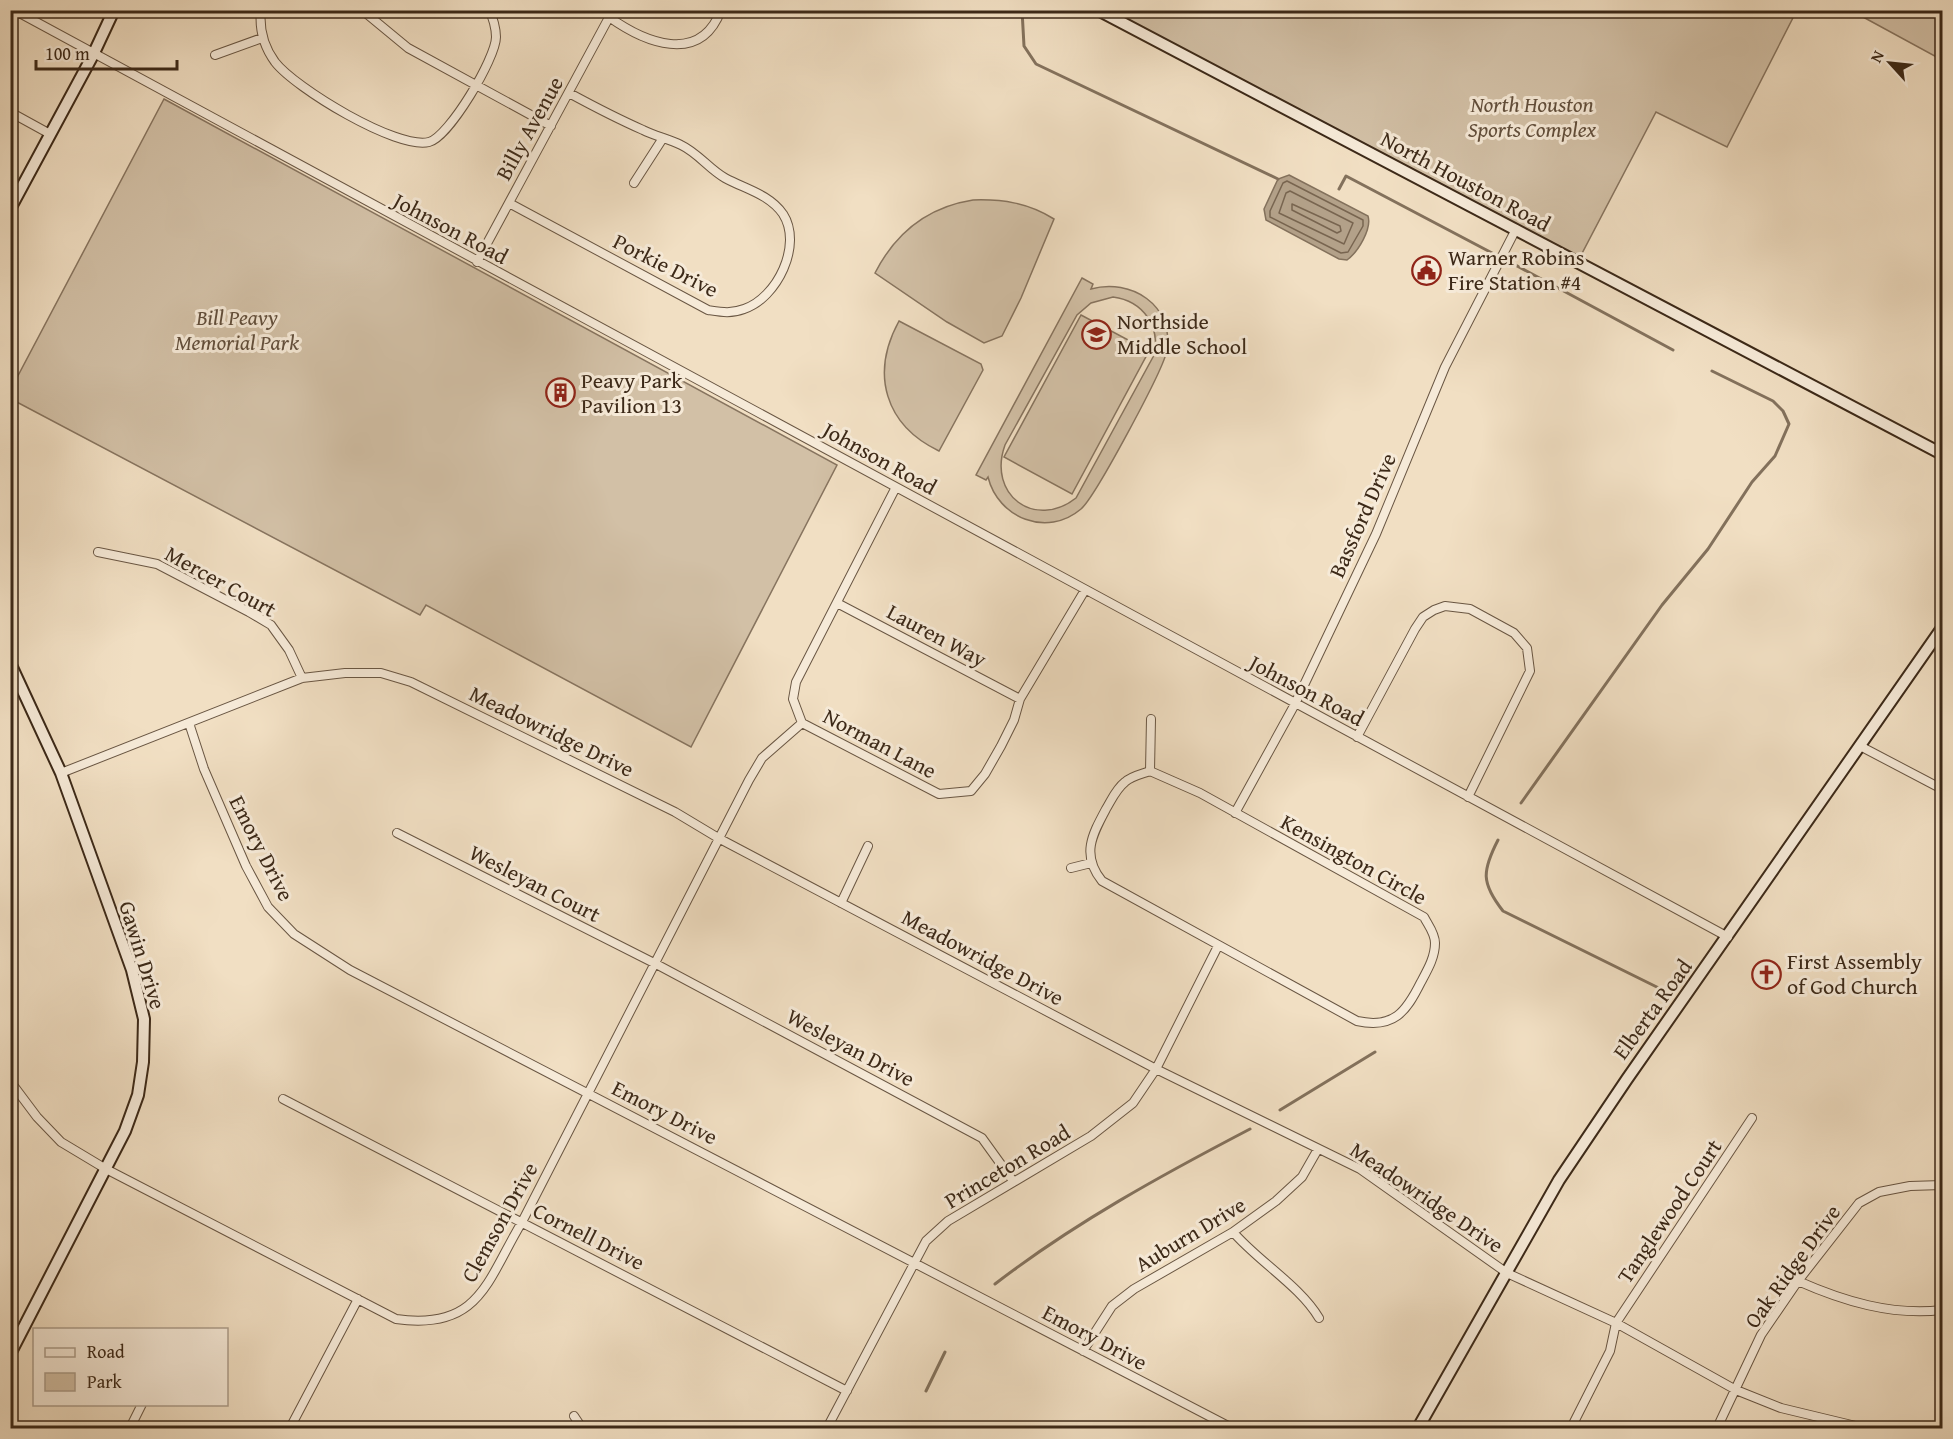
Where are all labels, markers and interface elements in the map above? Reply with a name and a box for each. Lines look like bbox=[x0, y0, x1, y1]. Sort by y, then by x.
scale bar bbox=[36, 33, 177, 71]
north arrow bbox=[1860, 33, 1920, 93]
text: 100 m bbox=[45, 40, 90, 67]
text: N bbox=[1864, 46, 1890, 66]
street label: Billy Avenue bbox=[487, 70, 571, 186]
park label: North Houston Sports Complex bbox=[1468, 88, 1596, 145]
street label: North Houston Road bbox=[1375, 123, 1557, 239]
street label: Johnson Road bbox=[385, 183, 514, 272]
street label: Porkie Drive bbox=[608, 225, 724, 305]
place label: Warner Robins Fire Station #4 bbox=[1448, 241, 1584, 298]
public building icon: Warner Robins Fire Station #4 bbox=[1411, 254, 1443, 286]
park label: Bill Peavy Memorial Park bbox=[175, 301, 300, 358]
place label: Northside Middle School bbox=[1117, 305, 1247, 362]
school or university icon: Northside Middle School bbox=[1080, 318, 1112, 350]
place label: Peavy Park Pavilion 13 bbox=[581, 364, 683, 421]
building icon: Peavy Park Pavilion 13 bbox=[544, 377, 576, 409]
street label: Johnson Road bbox=[814, 412, 943, 503]
street label: Bassford Drive bbox=[1320, 448, 1404, 582]
street label: Mercer Court bbox=[159, 537, 283, 625]
street label: Lauren Way bbox=[882, 595, 992, 675]
street label: Johnson Road bbox=[1241, 645, 1370, 734]
street label: Meadowridge Drive bbox=[464, 677, 640, 785]
street label: Norman Lane bbox=[818, 700, 942, 786]
street label: Emory Drive bbox=[222, 790, 302, 906]
street label: Kensington Circle bbox=[1275, 806, 1433, 912]
street label: Wesleyan Court bbox=[464, 836, 606, 930]
street label: Gawin Drive bbox=[111, 897, 175, 1013]
street label: Meadowridge Drive bbox=[896, 901, 1070, 1013]
place label: First Assembly of God Church bbox=[1787, 945, 1922, 1002]
street label: Elberta Road bbox=[1605, 952, 1700, 1066]
church icon: First Assembly of God Church bbox=[1750, 958, 1782, 990]
street label: Wesleyan Drive bbox=[781, 1000, 921, 1094]
street label: Emory Drive bbox=[607, 1072, 723, 1152]
street label: Princeton Road bbox=[938, 1116, 1076, 1216]
street label: Tanglewood Court bbox=[1609, 1132, 1729, 1290]
street label: Meadowridge Drive bbox=[1344, 1134, 1510, 1260]
street label: Clemson Drive bbox=[453, 1156, 545, 1288]
street label: Auburn Drive bbox=[1129, 1188, 1251, 1280]
street label: Cornell Drive bbox=[528, 1194, 650, 1278]
street label: Oak Ridge Drive bbox=[1736, 1198, 1848, 1334]
street label: Emory Drive bbox=[1037, 1296, 1153, 1378]
legend bbox=[33, 1328, 228, 1406]
text: Road bbox=[87, 1338, 125, 1365]
text: Park bbox=[87, 1368, 123, 1395]

